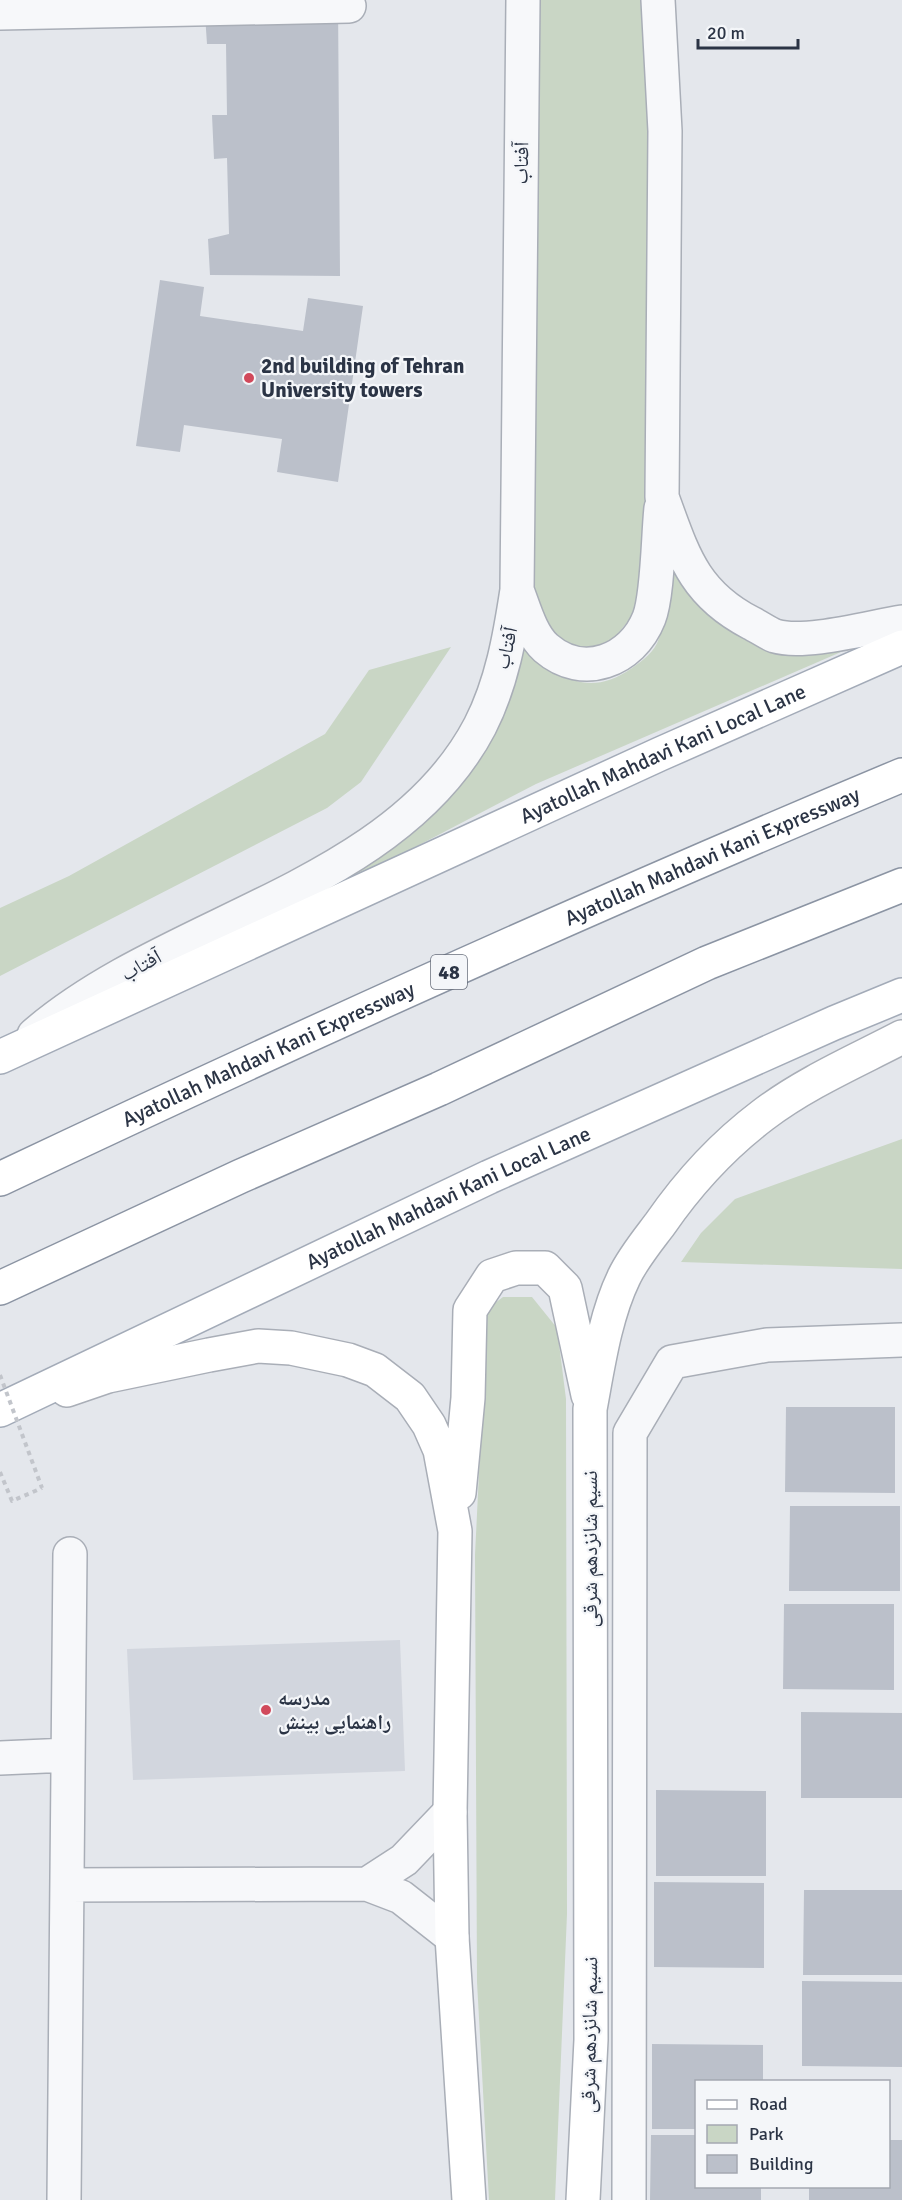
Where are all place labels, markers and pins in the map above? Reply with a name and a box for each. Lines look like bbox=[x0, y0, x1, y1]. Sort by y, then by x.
place label: 2nd building of Tehran University towers bbox=[261, 353, 464, 403]
marker: 2nd building of Tehran University towers bbox=[242, 371, 256, 385]
place label: مدرسه راهنمایی بینش bbox=[278, 1685, 391, 1735]
marker: مدرسه راهنمایی بینش bbox=[259, 1703, 273, 1717]

